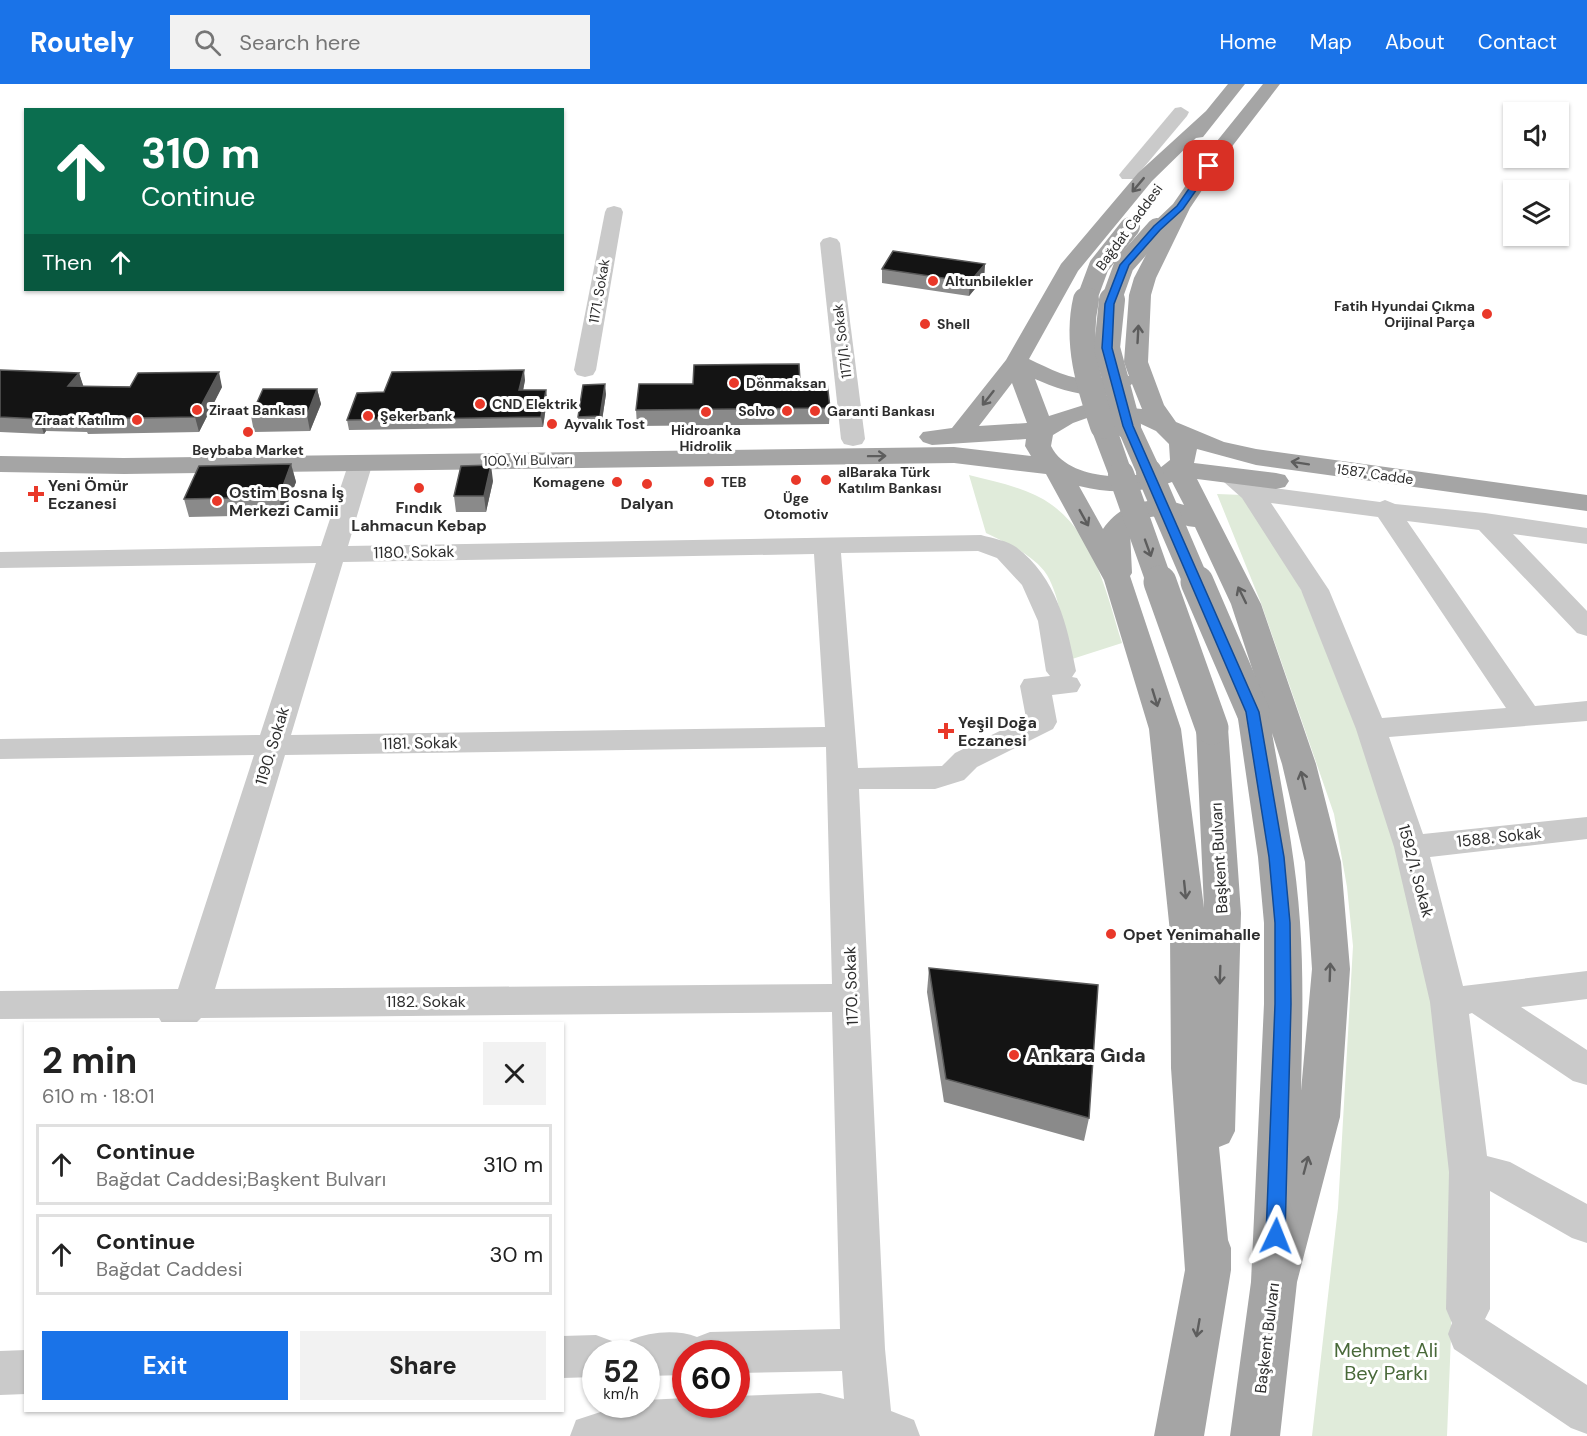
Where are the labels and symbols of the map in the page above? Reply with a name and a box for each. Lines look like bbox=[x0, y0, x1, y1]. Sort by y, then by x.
pin bbox=[1183, 140, 1234, 191]
one-way arrow bbox=[1132, 177, 1145, 193]
street label: Bağdat Caddesi bbox=[1092, 180, 1166, 274]
street label: 1171. Sokak bbox=[584, 257, 614, 325]
place label: Altunbilekler bbox=[945, 272, 1033, 290]
marker: Altunbilekler bbox=[926, 274, 940, 288]
place label: Fatih Hyundai Çıkma Orijinal Parça bbox=[1334, 297, 1475, 331]
street label: 1171/1. Sokak bbox=[828, 303, 856, 379]
marker: Fatih Hyundai Çıkma Orijinal Parça bbox=[1480, 307, 1494, 321]
place label: Shell bbox=[937, 315, 970, 333]
marker: Shell bbox=[918, 317, 932, 331]
one-way arrow bbox=[1133, 325, 1144, 344]
place label: Dönmaksan bbox=[746, 374, 827, 392]
marker: Dönmaksan bbox=[727, 376, 741, 390]
one-way arrow bbox=[981, 390, 994, 406]
place label: CND Elektrik bbox=[492, 395, 578, 413]
marker: CND Elektrik bbox=[473, 397, 487, 411]
place label: Ziraat Bankası bbox=[209, 401, 305, 419]
place label: Solvo bbox=[738, 402, 775, 420]
place label: Garanti Bankası bbox=[827, 402, 935, 420]
marker: Ziraat Bankası bbox=[190, 403, 204, 417]
marker: Solvo bbox=[780, 404, 794, 418]
marker: Garanti Bankası bbox=[808, 404, 822, 418]
marker: Hidroanka Hidrolik bbox=[699, 405, 713, 419]
place label: Şekerbank bbox=[380, 407, 453, 425]
marker: Şekerbank bbox=[361, 409, 375, 423]
place label: Ziraat Katılım bbox=[34, 411, 125, 429]
marker: Ziraat Katılım bbox=[130, 413, 144, 427]
place label: Ayvalık Tost bbox=[564, 415, 645, 433]
marker: Ayvalık Tost bbox=[545, 417, 559, 431]
place label: Hidroanka Hidrolik bbox=[671, 421, 741, 455]
marker: Beybaba Market bbox=[241, 425, 255, 439]
place label: Beybaba Market bbox=[192, 441, 304, 459]
street label: 100. Yıl Bulvarı bbox=[483, 450, 573, 470]
one-way arrow bbox=[867, 450, 887, 462]
one-way arrow bbox=[1291, 458, 1311, 469]
street label: 1587. Cadde bbox=[1335, 460, 1415, 488]
place label: alBaraka Türk Katılım Bankası bbox=[838, 463, 942, 497]
place label: Komagene bbox=[533, 473, 605, 491]
place label: TEB bbox=[721, 473, 747, 491]
marker: Üge Otomotiv bbox=[789, 473, 803, 487]
marker: alBaraka Türk Katılım Bankası bbox=[819, 473, 833, 487]
place label: Yeni Ömür Eczanesi bbox=[48, 475, 129, 514]
marker: Komagene bbox=[610, 475, 624, 489]
marker: TEB bbox=[702, 475, 716, 489]
marker: Dalyan bbox=[640, 477, 654, 491]
marker: Fındık Lahmacun Kebap bbox=[412, 481, 426, 495]
place label: Ostim Bosna İş Merkezi Camii bbox=[229, 482, 344, 521]
marker: Yeni Ömür Eczanesi bbox=[29, 487, 43, 501]
place label: Üge Otomotiv bbox=[764, 489, 828, 523]
place label: Dalyan bbox=[620, 493, 674, 514]
marker: Ostim Bosna İş Merkezi Camii bbox=[210, 494, 224, 508]
place label: Fındık Lahmacun Kebap bbox=[351, 497, 487, 536]
one-way arrow bbox=[1078, 509, 1090, 526]
one-way arrow bbox=[1143, 538, 1154, 557]
street label: 1180. Sokak bbox=[373, 541, 455, 563]
one-way arrow bbox=[1235, 587, 1247, 605]
one-way arrow bbox=[1150, 688, 1161, 707]
street label: 1190. Sokak bbox=[250, 704, 294, 788]
place label: Yeşil Doğa Eczanesi bbox=[958, 712, 1037, 751]
marker: Yeşil Doğa Eczanesi bbox=[939, 724, 953, 738]
street label: 1181. Sokak bbox=[382, 732, 458, 754]
one-way arrow bbox=[1297, 771, 1309, 790]
street label: Başkent Bulvarı bbox=[1206, 802, 1232, 914]
street label: 1592/1. Sokak bbox=[1393, 822, 1439, 920]
street label: 1588. Sokak bbox=[1456, 822, 1542, 852]
one-way arrow bbox=[1180, 880, 1191, 900]
place label: Opet Yenimahalle bbox=[1123, 924, 1261, 945]
marker: Opet Yenimahalle bbox=[1104, 927, 1118, 941]
street label: 1170. Sokak bbox=[839, 946, 863, 1026]
one-way arrow bbox=[1325, 963, 1336, 983]
one-way arrow bbox=[1215, 964, 1226, 984]
street label: 1182. Sokak bbox=[386, 991, 466, 1012]
place label: Ankara Gıda bbox=[1026, 1042, 1146, 1068]
marker: Ankara Gıda bbox=[1007, 1048, 1021, 1062]
one-way arrow bbox=[1300, 1156, 1312, 1175]
position arrow bbox=[1244, 1204, 1308, 1268]
street label: Başkent Bulvarı bbox=[1250, 1281, 1284, 1395]
one-way arrow bbox=[1192, 1318, 1203, 1337]
park label: Mehmet Ali Bey Parkı bbox=[1334, 1337, 1438, 1386]
speed limit sign: 60 bbox=[672, 1340, 750, 1418]

